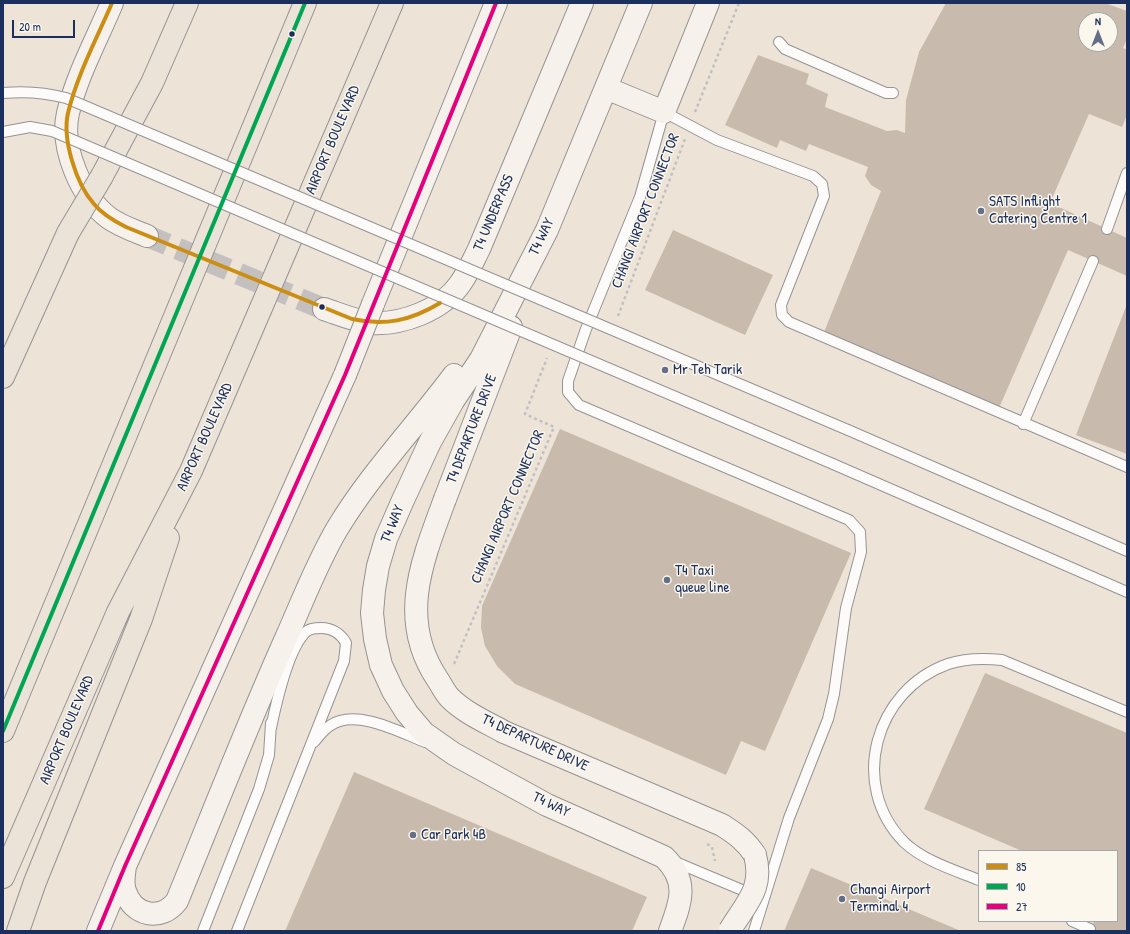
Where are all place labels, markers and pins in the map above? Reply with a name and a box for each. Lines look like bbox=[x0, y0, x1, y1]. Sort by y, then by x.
unlabelled marker bbox=[287, 29, 297, 39]
place label: SATS Inflight Catering Centre 1 bbox=[989, 193, 1087, 228]
marker: SATS Inflight Catering Centre 1 bbox=[976, 206, 986, 216]
unlabelled marker bbox=[317, 302, 327, 312]
place label: Mr Teh Tarik bbox=[673, 361, 742, 379]
marker: Mr Teh Tarik bbox=[660, 365, 670, 375]
place label: T4 Taxi queue line bbox=[675, 562, 729, 597]
marker: T4 Taxi queue line bbox=[662, 575, 672, 585]
place label: Car Park 4B bbox=[421, 826, 486, 844]
marker: Car Park 4B bbox=[408, 830, 418, 840]
place label: Changi Airport Terminal 4 bbox=[850, 881, 931, 916]
marker: Changi Airport Terminal 4 bbox=[837, 894, 847, 904]

